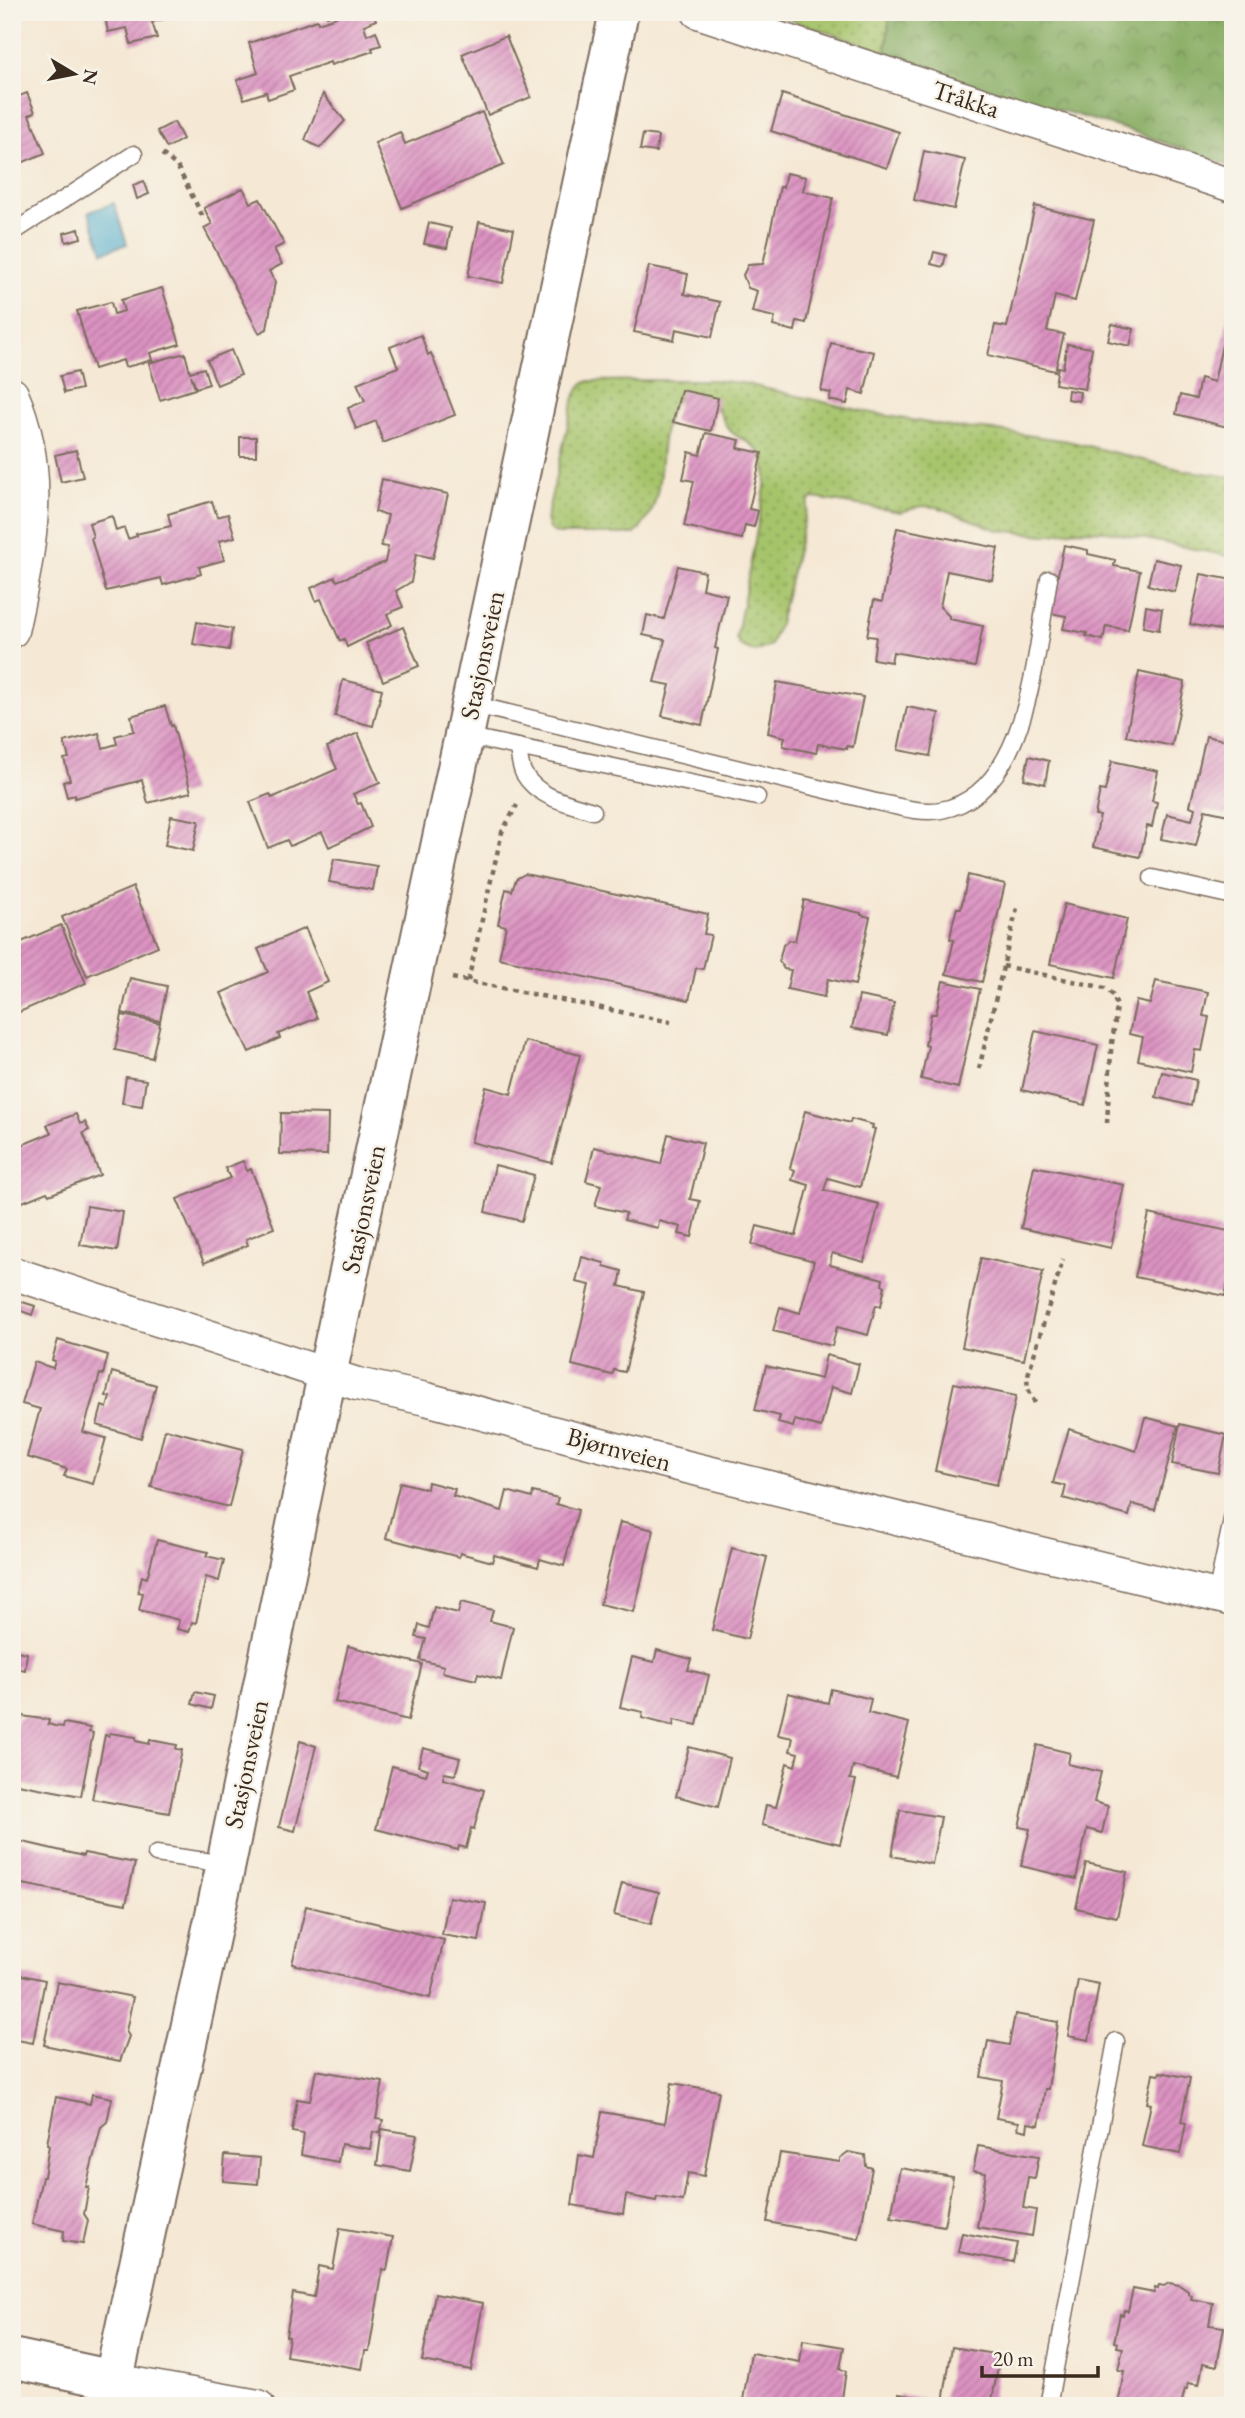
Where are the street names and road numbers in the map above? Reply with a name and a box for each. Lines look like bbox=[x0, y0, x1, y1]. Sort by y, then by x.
street label: Tråkka bbox=[928, 72, 1004, 126]
street label: Stasjonsveien bbox=[452, 587, 512, 723]
street label: Stasjonsveien bbox=[333, 1141, 393, 1277]
street label: Bjørnveien bbox=[563, 1419, 675, 1479]
street label: Stasjonsveien bbox=[216, 1696, 276, 1832]

